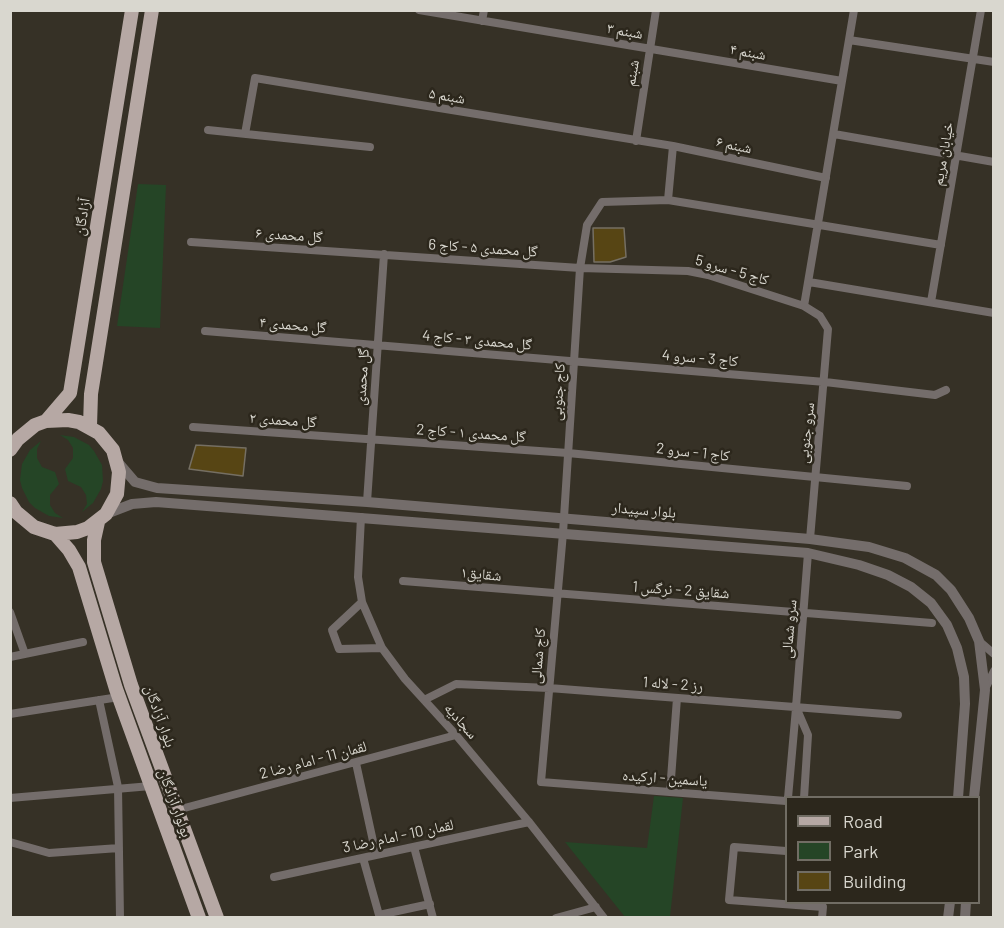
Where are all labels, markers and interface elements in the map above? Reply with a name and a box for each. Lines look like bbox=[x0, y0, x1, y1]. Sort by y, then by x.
street label: شبنم ۳ bbox=[606, 19, 644, 43]
street label: شبنم ۴ bbox=[729, 40, 767, 64]
street label: شبنم bbox=[621, 58, 643, 88]
street label: شبنم ۵ bbox=[428, 84, 466, 108]
street label: خیابان مریم bbox=[929, 121, 957, 187]
street label: شبنم ۶ bbox=[714, 132, 754, 158]
street label: آزادگان bbox=[70, 197, 94, 237]
street label: گل محمدی ۶ bbox=[255, 224, 323, 246]
street label: گل محمدی ۵ - کاج 6 bbox=[428, 235, 538, 261]
street label: کاج 5 - سرو 5 bbox=[693, 251, 771, 289]
street label: گل محمدی ۴ bbox=[259, 313, 327, 337]
street label: گل محمدی ۳ - کاج 4 bbox=[421, 326, 533, 354]
street label: کاج 3 - سرو 4 bbox=[661, 346, 739, 370]
street label: گل محمدی bbox=[351, 348, 373, 406]
street label: کاج جنوبی bbox=[547, 362, 569, 422]
street label: سرو جنوبی bbox=[794, 402, 818, 464]
street label: گل محمدی ۲ bbox=[249, 409, 317, 431]
street label: گل محمدی ۱ - کاج 2 bbox=[416, 420, 526, 446]
street label: کاج 1 - سرو 2 bbox=[655, 439, 731, 465]
street label: بلوار سپیدار bbox=[611, 498, 677, 522]
street label: شقایق۱ bbox=[460, 563, 502, 585]
street label: شقایق 2 - نرگس 1 bbox=[632, 578, 730, 602]
street label: سرو شمالی bbox=[777, 599, 801, 659]
street label: کاج شمالی bbox=[527, 627, 549, 685]
street label: رز 2 - لاله 1 bbox=[642, 673, 704, 695]
street label: بلوار آزادگان bbox=[140, 682, 180, 750]
street label: سجادیه bbox=[440, 699, 482, 743]
street label: لقمان 11 - امام رضا 2 bbox=[257, 737, 369, 783]
street label: بولوار آزادگان bbox=[154, 766, 196, 840]
street label: یاسمین - ارکیده bbox=[622, 766, 708, 790]
legend bbox=[785, 796, 980, 904]
text: Road bbox=[843, 810, 883, 832]
street label: لقمان 10 - امام رضا 3 bbox=[341, 815, 455, 857]
text: Park bbox=[843, 840, 878, 862]
text: Building bbox=[843, 870, 906, 892]

